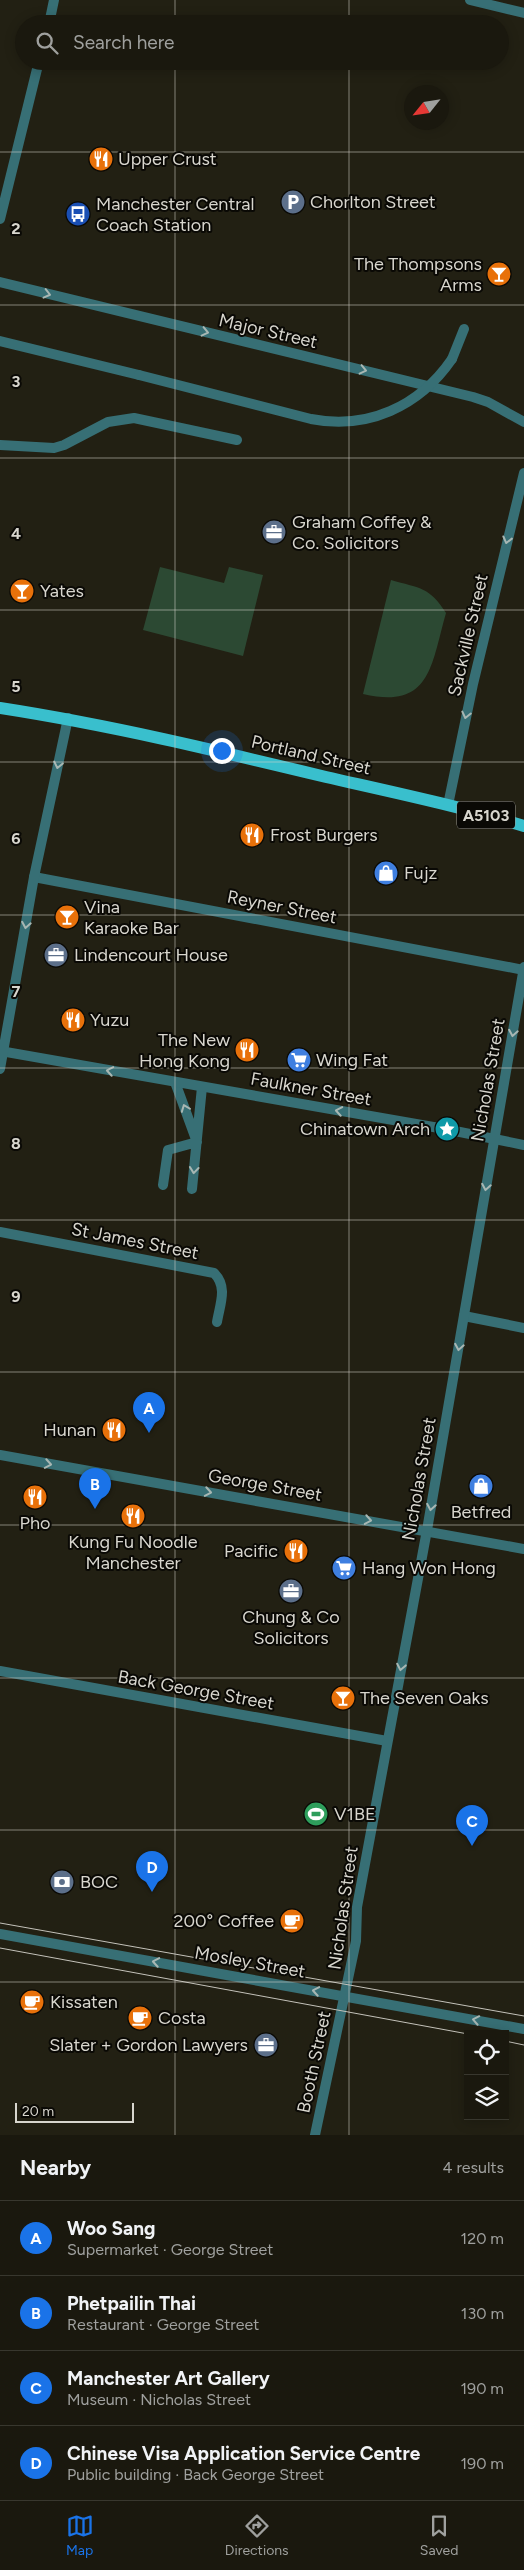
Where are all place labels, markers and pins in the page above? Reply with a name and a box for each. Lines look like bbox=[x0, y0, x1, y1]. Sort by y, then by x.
restaurant icon: Upper Crust bbox=[88, 146, 114, 172]
place label: Upper Crust bbox=[118, 148, 217, 170]
parking icon: Chorlton Street bbox=[280, 189, 306, 215]
place label: Chorlton Street bbox=[310, 191, 436, 213]
place label: Manchester Central Coach Station bbox=[96, 193, 254, 236]
bus stop icon: Manchester Central Coach Station bbox=[65, 201, 91, 227]
place label: The Thompsons Arms bbox=[354, 253, 482, 296]
bar icon: The Thompsons Arms bbox=[486, 261, 512, 287]
place label: Graham Coffey & Co. Solicitors bbox=[292, 511, 432, 554]
office icon: Graham Coffey & Co. Solicitors bbox=[261, 519, 287, 545]
bar icon: Yates bbox=[9, 578, 35, 604]
place label: Yates bbox=[40, 580, 84, 602]
restaurant icon: Frost Burgers bbox=[239, 822, 265, 848]
place label: Frost Burgers bbox=[270, 824, 378, 846]
shop icon: Fujz bbox=[373, 860, 399, 886]
place label: Fujz bbox=[404, 862, 437, 884]
place label: Vina Karaoke Bar bbox=[84, 896, 179, 939]
bar icon: Vina Karaoke Bar bbox=[54, 904, 80, 930]
office icon: Lindencourt House bbox=[43, 942, 69, 968]
place label: Lindencourt House bbox=[74, 944, 228, 966]
restaurant icon: Yuzu bbox=[60, 1007, 86, 1033]
place label: Yuzu bbox=[90, 1009, 129, 1031]
place label: The New Hong Kong bbox=[139, 1029, 230, 1072]
restaurant icon: The New Hong Kong bbox=[234, 1037, 260, 1063]
supermarket icon: Wing Fat bbox=[286, 1047, 312, 1073]
place label: Wing Fat bbox=[316, 1049, 388, 1071]
place icon: Chinatown Arch bbox=[434, 1116, 460, 1142]
place label: Chinatown Arch bbox=[300, 1118, 430, 1140]
pin: A bbox=[133, 1392, 165, 1433]
restaurant icon: Hunan bbox=[101, 1417, 127, 1443]
place label: Hunan bbox=[43, 1419, 96, 1441]
pin: B bbox=[79, 1468, 111, 1509]
shop icon: Betfred bbox=[468, 1473, 494, 1499]
restaurant icon: Pho bbox=[22, 1484, 48, 1510]
place label: Betfred bbox=[451, 1501, 511, 1523]
restaurant icon: Kung Fu Noodle Manchester bbox=[120, 1503, 146, 1529]
place label: Pho bbox=[20, 1512, 50, 1534]
place label: Kung Fu Noodle Manchester bbox=[68, 1531, 198, 1574]
restaurant icon: Pacific bbox=[283, 1538, 309, 1564]
place label: Pacific bbox=[224, 1540, 278, 1562]
supermarket icon: Hang Won Hong bbox=[331, 1555, 357, 1581]
place label: Hang Won Hong bbox=[362, 1557, 496, 1579]
office icon: Chung & Co Solicitors bbox=[278, 1578, 304, 1604]
place label: Chung & Co Solicitors bbox=[242, 1606, 340, 1649]
bar icon: The Seven Oaks bbox=[330, 1685, 356, 1711]
place label: The Seven Oaks bbox=[360, 1687, 489, 1709]
sports icon: V1BE bbox=[303, 1801, 329, 1827]
place label: V1BE bbox=[334, 1803, 376, 1825]
pin: C bbox=[456, 1805, 488, 1846]
pin: D bbox=[136, 1851, 168, 1892]
bank icon: BOC bbox=[49, 1869, 75, 1895]
place label: BOC bbox=[80, 1871, 118, 1893]
cafe icon: 200° Coffee bbox=[279, 1908, 305, 1934]
place label: 200° Coffee bbox=[173, 1910, 274, 1932]
cafe icon: Kissaten bbox=[19, 1989, 45, 2015]
place label: Kissaten bbox=[50, 1991, 118, 2013]
cafe icon: Costa bbox=[127, 2005, 153, 2031]
place label: Costa bbox=[158, 2007, 206, 2029]
office icon: Slater + Gordon Lawyers bbox=[253, 2032, 279, 2058]
place label: Slater + Gordon Lawyers bbox=[49, 2034, 248, 2056]

